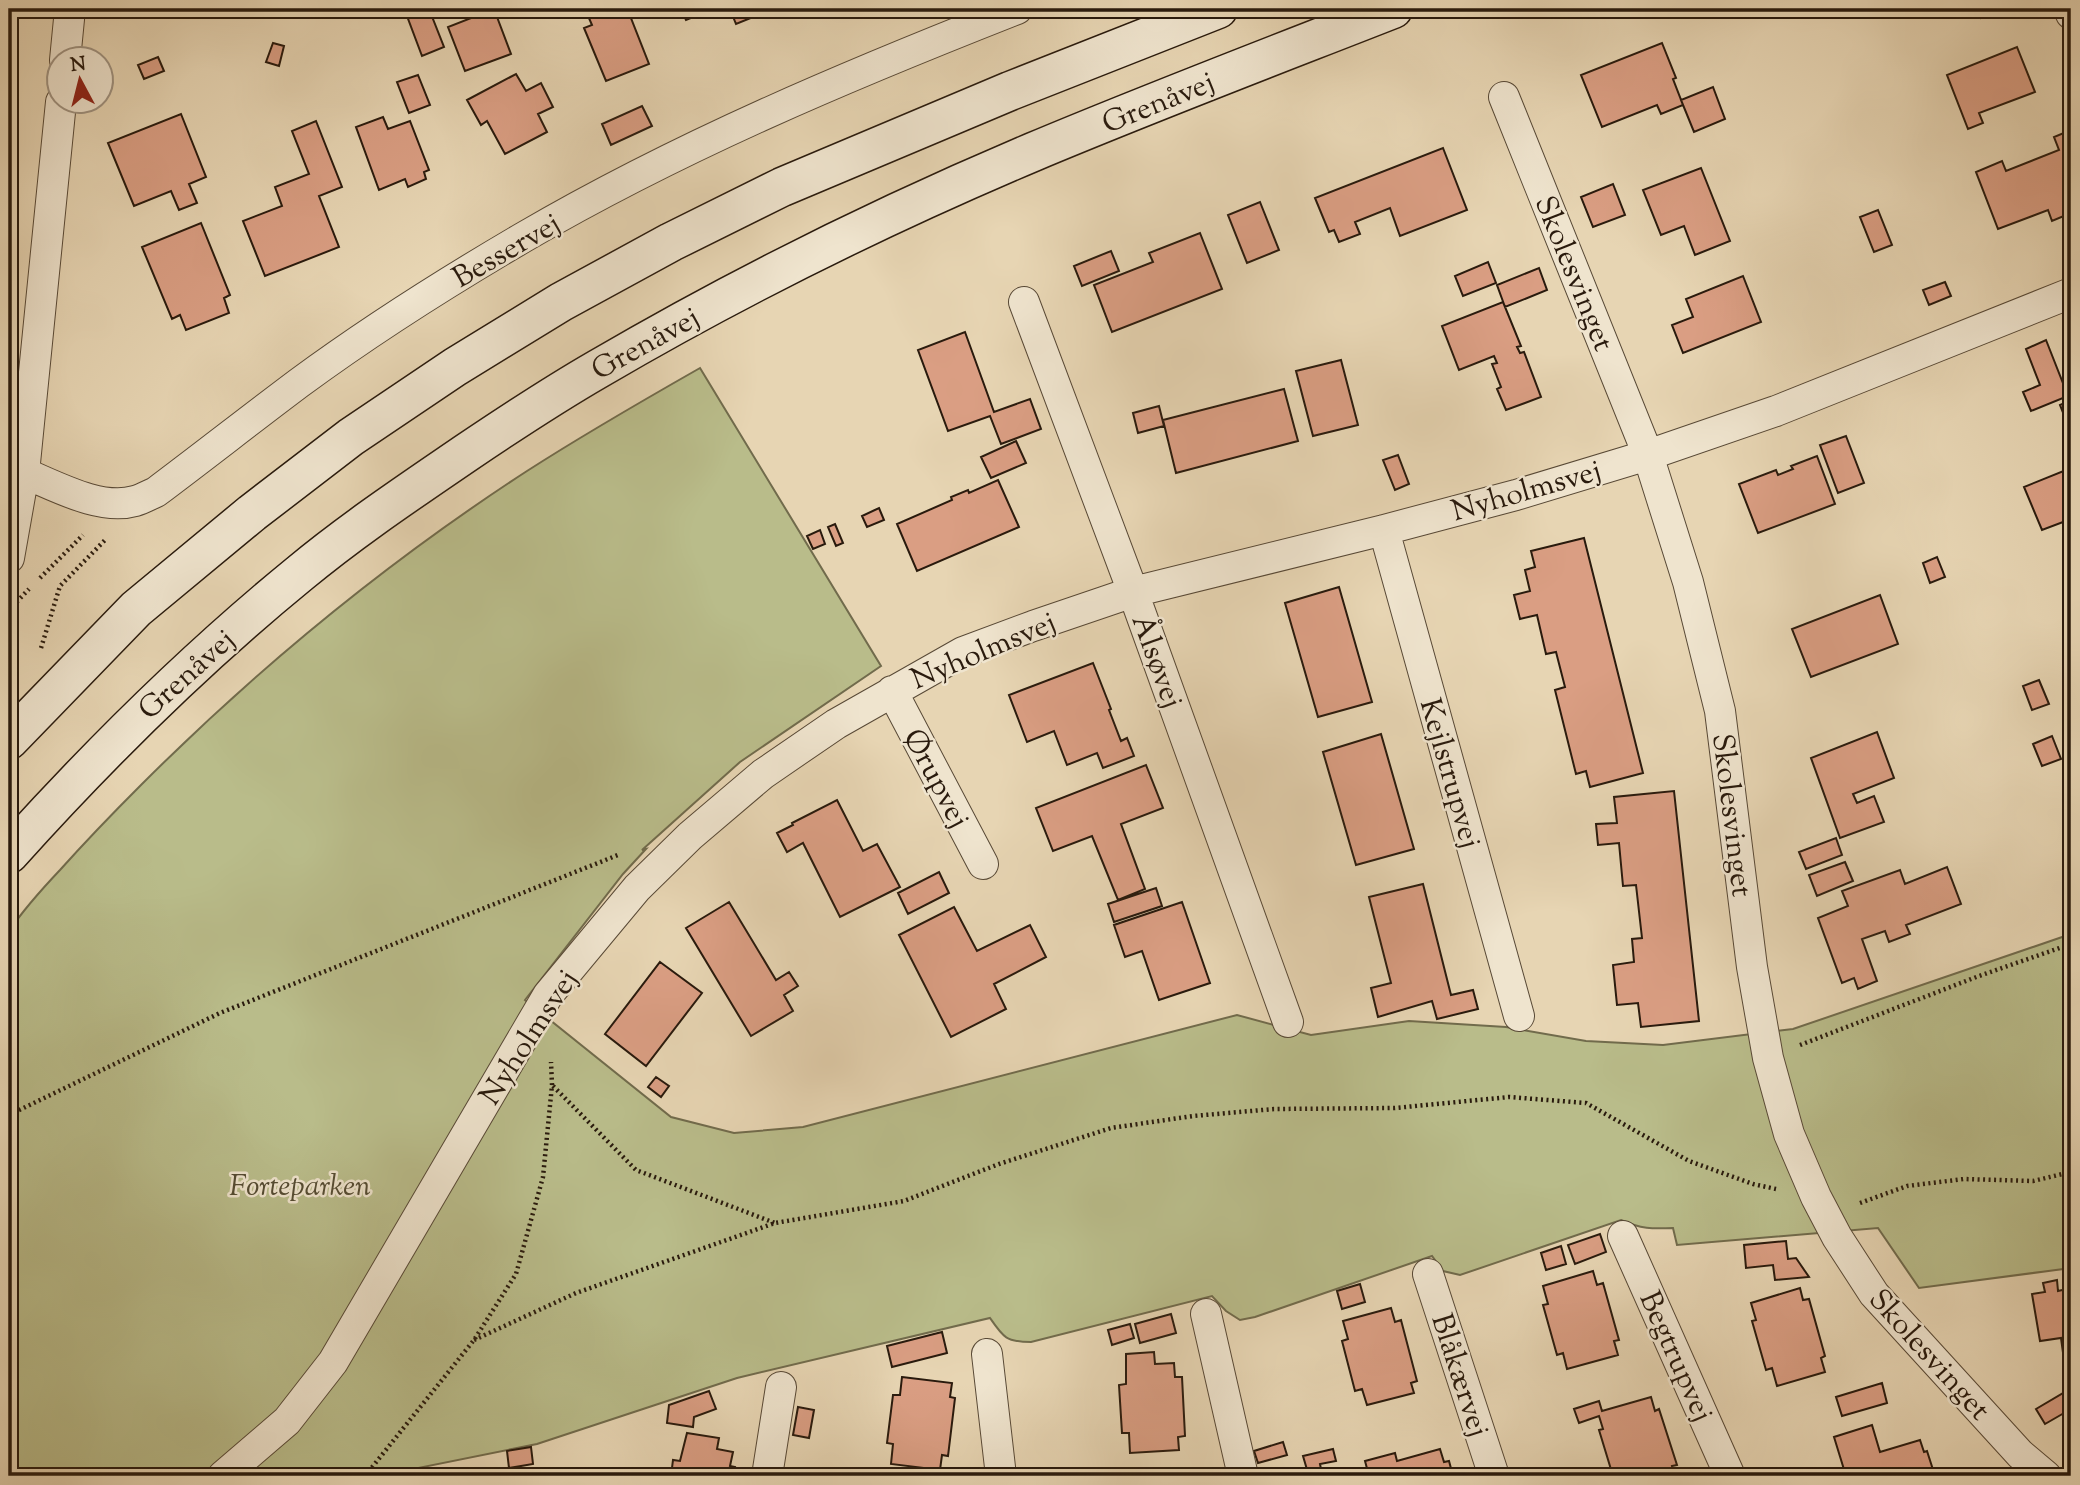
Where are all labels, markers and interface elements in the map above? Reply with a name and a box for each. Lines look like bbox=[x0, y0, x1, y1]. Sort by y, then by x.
north arrow bbox=[46, 46, 116, 116]
text: N bbox=[69, 51, 87, 80]
street label: Grenåvej bbox=[1096, 62, 1222, 146]
street label: Skolesvinget bbox=[1522, 190, 1623, 358]
street label: Besservej bbox=[445, 204, 569, 300]
street label: Grenåvej bbox=[584, 298, 708, 393]
street label: Nyholmsvej bbox=[1447, 451, 1607, 534]
street label: Nyholmsvej bbox=[905, 602, 1063, 702]
street label: Ålsøvej bbox=[1119, 609, 1192, 715]
street label: Grenåvej bbox=[129, 620, 246, 731]
street label: Kejlstrupvej bbox=[1407, 694, 1491, 854]
street label: Ørupvej bbox=[891, 722, 979, 836]
street label: Skolesvinget bbox=[1699, 731, 1762, 899]
street label: Nyholmsvej bbox=[470, 962, 590, 1115]
park label: Forteparken bbox=[229, 1166, 371, 1209]
street label: Skolesvinget bbox=[1857, 1280, 1999, 1431]
street label: Begtrupvej bbox=[1627, 1285, 1723, 1429]
street label: Blåkærvej bbox=[1419, 1309, 1499, 1443]

